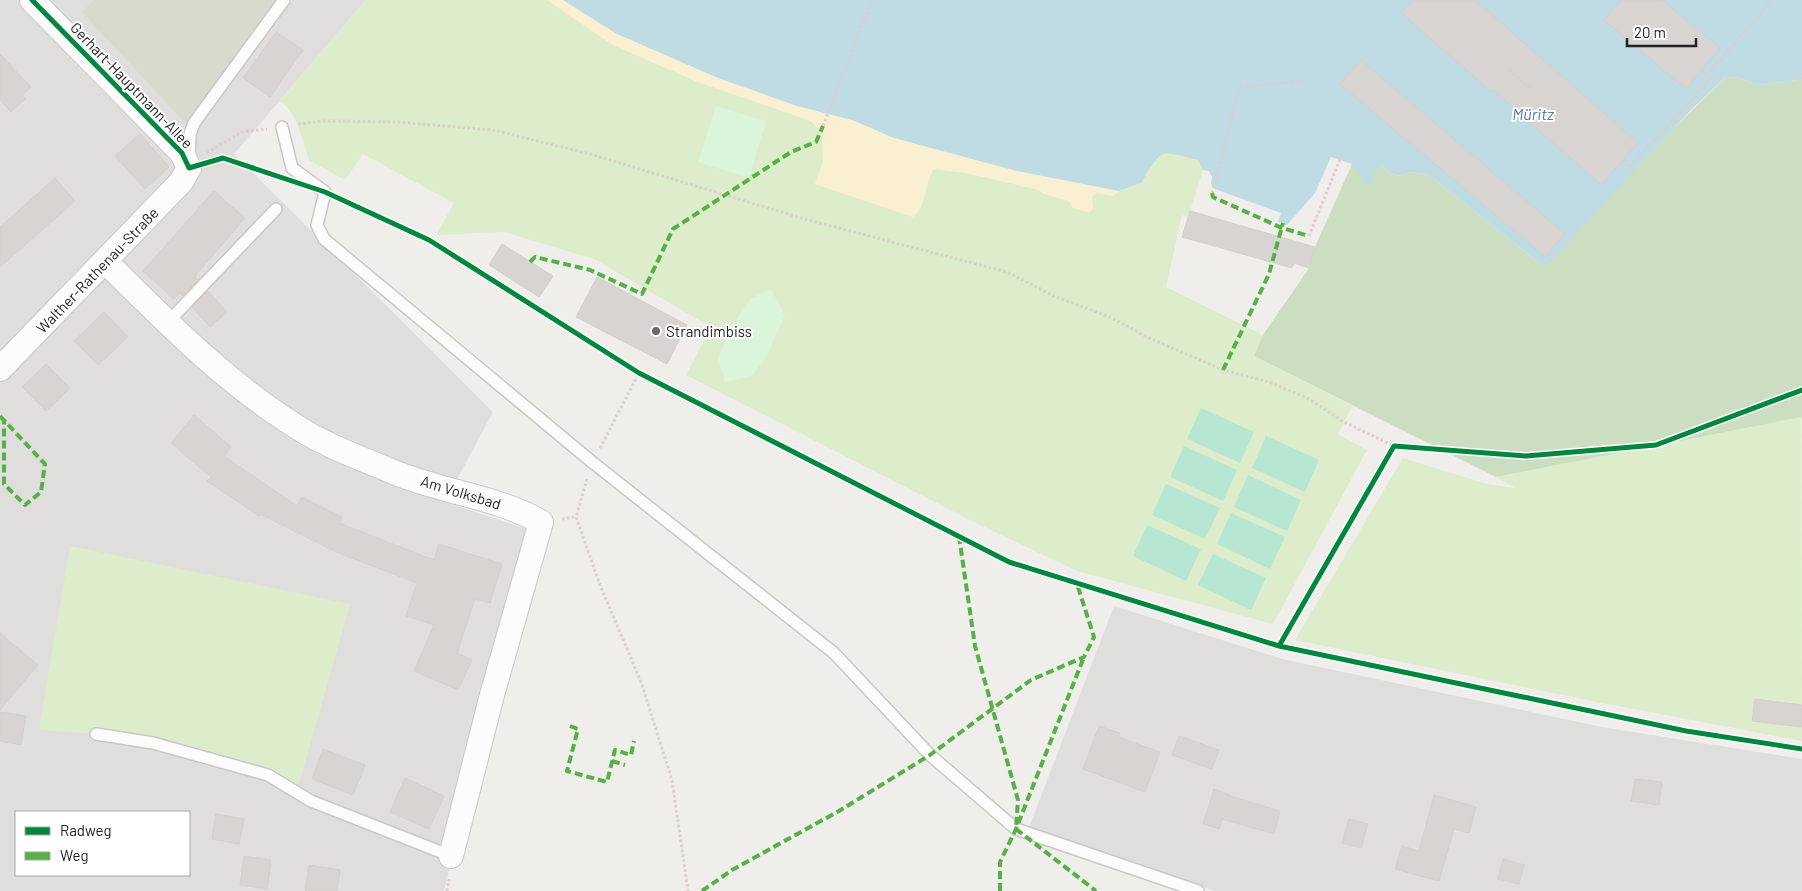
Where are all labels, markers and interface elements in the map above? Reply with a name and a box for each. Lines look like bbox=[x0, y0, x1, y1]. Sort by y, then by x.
scale bar bbox=[1627, 15, 1696, 47]
street label: Gerhart-Hauptmann-Allee bbox=[67, 18, 197, 152]
text: 20 m bbox=[1634, 23, 1666, 41]
water label: Müritz bbox=[1512, 104, 1555, 123]
street label: Walther-Rathenau-Straße bbox=[32, 203, 162, 337]
place label: Strandimbiss bbox=[666, 322, 752, 340]
marker: Strandimbiss bbox=[650, 325, 662, 337]
street label: Am Volksbad bbox=[419, 471, 503, 513]
legend bbox=[15, 811, 190, 876]
text: Radweg bbox=[60, 821, 112, 839]
text: Weg bbox=[60, 846, 88, 864]

